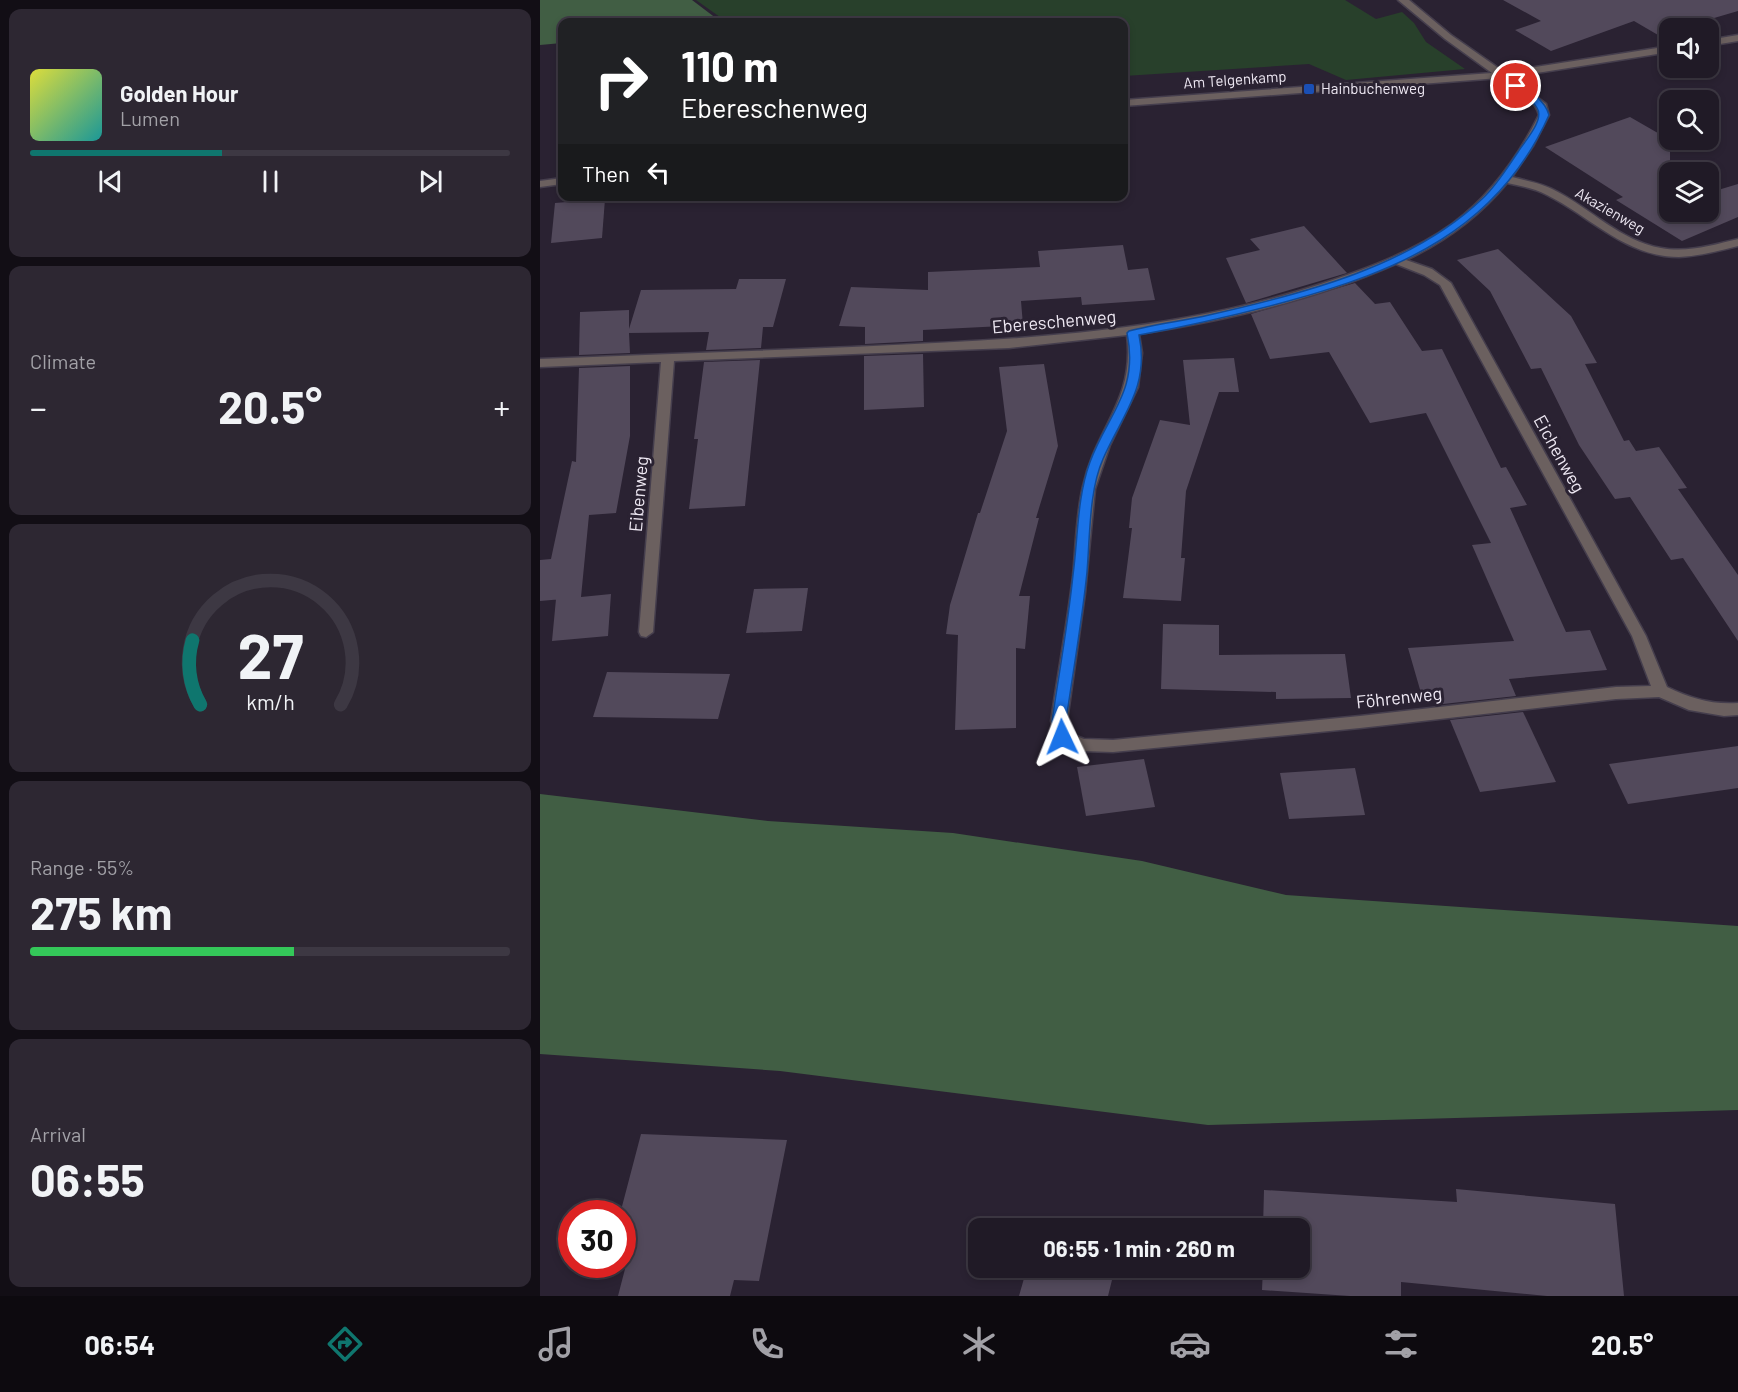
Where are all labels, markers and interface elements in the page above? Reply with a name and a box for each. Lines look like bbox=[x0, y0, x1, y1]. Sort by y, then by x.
map controls bbox=[1659, 18, 1719, 222]
button: sound bbox=[1659, 18, 1719, 78]
text: 110 m bbox=[681, 40, 778, 90]
icon: right bbox=[582, 42, 660, 120]
pin bbox=[1490, 60, 1541, 111]
street label: Am Telgenkamp bbox=[1183, 66, 1287, 92]
icon: arrive bbox=[1499, 69, 1532, 102]
place label: Hainbuchenweg bbox=[1321, 79, 1425, 97]
text: Golden Hour bbox=[120, 80, 238, 106]
marker: Hainbuchenweg bbox=[1302, 82, 1316, 96]
button: search bbox=[1659, 90, 1719, 150]
text: Ebereschenweg bbox=[681, 91, 868, 123]
text: Lumen bbox=[120, 106, 180, 130]
icon: left bbox=[642, 156, 675, 189]
text: Then bbox=[582, 160, 630, 186]
button: layers bbox=[1659, 162, 1719, 222]
icon: previous bbox=[94, 165, 127, 198]
icon: pause bbox=[254, 165, 287, 198]
icon: next bbox=[414, 165, 447, 198]
street label: Akazienweg bbox=[1573, 183, 1648, 237]
street label: Ebereschenweg bbox=[991, 305, 1117, 337]
text: Climate bbox=[30, 349, 96, 373]
text: 20.5° bbox=[218, 379, 322, 433]
text: − bbox=[30, 387, 47, 427]
text: + bbox=[494, 387, 510, 427]
street label: Eichenweg bbox=[1530, 411, 1590, 496]
street label: Eibenweg bbox=[624, 455, 652, 533]
text: 27 bbox=[237, 617, 303, 691]
street label: Föhrenweg bbox=[1355, 682, 1443, 712]
text: km/h bbox=[246, 689, 294, 714]
position arrow bbox=[1030, 705, 1094, 769]
text: Range · 55% bbox=[30, 855, 134, 879]
text: 275 km bbox=[30, 885, 172, 939]
text: Arrival bbox=[30, 1122, 86, 1146]
text: 06:55 bbox=[30, 1152, 145, 1206]
speed limit sign: 30 bbox=[558, 1200, 636, 1278]
text: 06:55 · 1 min · 260 m bbox=[1043, 1235, 1235, 1261]
icon: directions bbox=[324, 1323, 366, 1365]
icon: music bbox=[535, 1323, 577, 1365]
icon: phone bbox=[746, 1323, 788, 1365]
icon: climate bbox=[958, 1323, 1000, 1365]
icon: car bbox=[1169, 1323, 1211, 1365]
icon: filters bbox=[1380, 1323, 1422, 1365]
text: 06:54 bbox=[85, 1328, 155, 1360]
text: 20.5° bbox=[1591, 1328, 1653, 1360]

